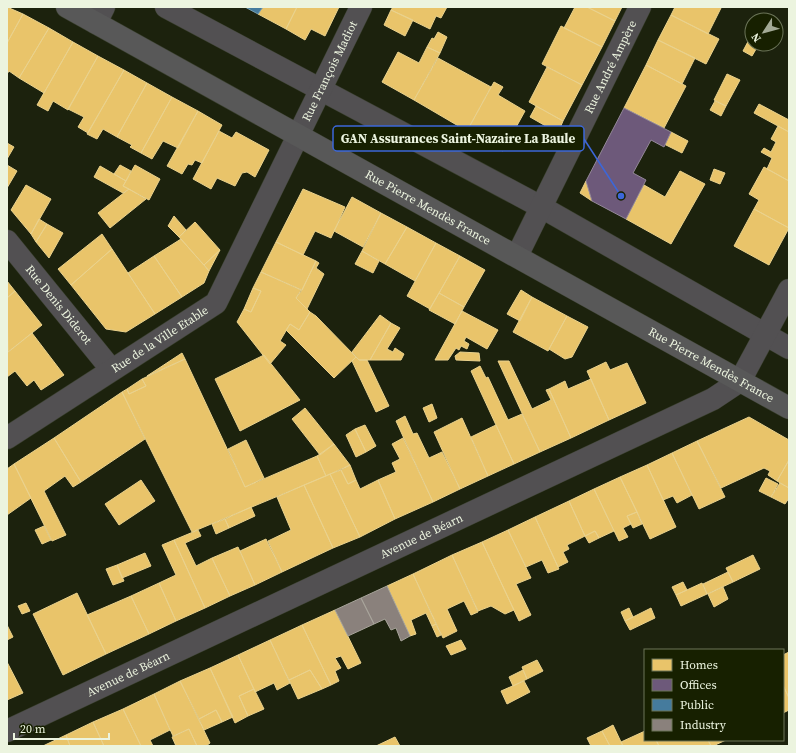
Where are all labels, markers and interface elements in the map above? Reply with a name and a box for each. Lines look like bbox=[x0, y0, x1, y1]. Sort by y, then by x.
north arrow bbox=[744, 12, 784, 52]
street label: Rue André Ampère bbox=[581, 17, 640, 116]
street label: Rue François Madiot bbox=[298, 18, 361, 124]
text: N bbox=[748, 30, 765, 45]
callout: GAN Assurances Saint-Nazaire La Baule bbox=[333, 126, 584, 151]
text: GAN Assurances Saint-Nazaire La Baule bbox=[341, 130, 576, 147]
street label: Rue Pierre Mendès France bbox=[362, 166, 494, 249]
street label: Rue Denis Diderot bbox=[22, 262, 96, 348]
street label: Rue de la Ville Etable bbox=[108, 302, 211, 376]
street label: Rue Pierre Mendès France bbox=[646, 324, 777, 406]
street label: Avenue de Béarn bbox=[377, 510, 466, 562]
street label: Avenue de Béarn bbox=[84, 648, 172, 700]
legend bbox=[644, 649, 784, 741]
text: Homes bbox=[680, 657, 718, 673]
text: Offices bbox=[680, 677, 717, 693]
text: Public bbox=[680, 697, 714, 713]
scale bar bbox=[14, 715, 109, 741]
text: Industry bbox=[680, 717, 727, 733]
text: 20 m bbox=[20, 721, 46, 737]

